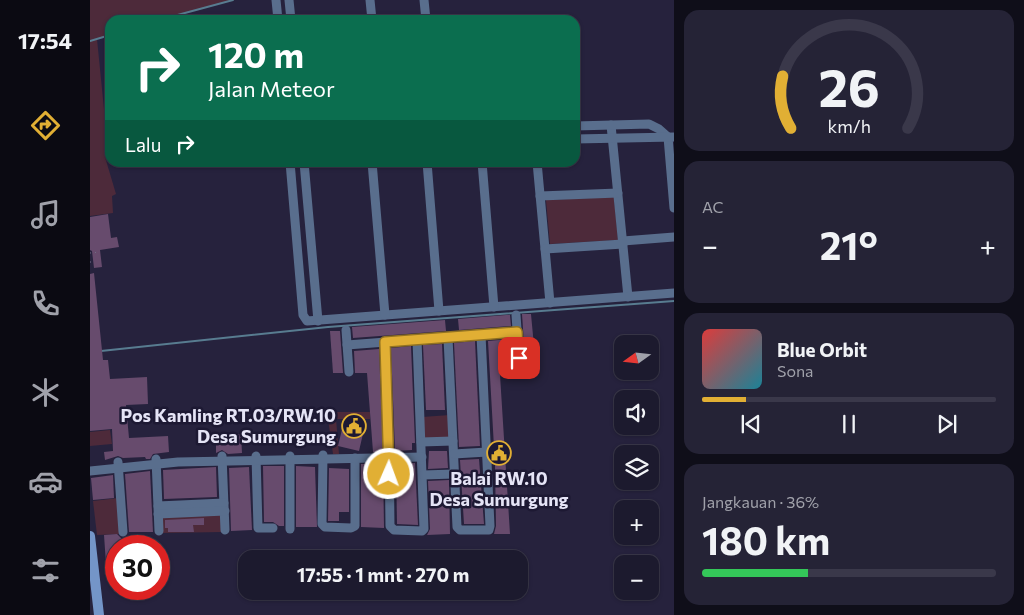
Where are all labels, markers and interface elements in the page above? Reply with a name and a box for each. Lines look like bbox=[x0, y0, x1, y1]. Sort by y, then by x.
text: 17:54 bbox=[18, 27, 72, 54]
text: 120 m bbox=[208, 32, 304, 75]
icon: right bbox=[125, 35, 190, 100]
text: 26 bbox=[818, 54, 880, 118]
text: Jalan Meteor bbox=[208, 75, 335, 102]
icon: directions bbox=[28, 108, 63, 143]
text: km/h bbox=[827, 115, 871, 137]
icon: right bbox=[171, 130, 199, 158]
text: Lalu bbox=[125, 133, 161, 156]
icon: music bbox=[28, 197, 63, 232]
text: AC bbox=[702, 197, 724, 216]
text: 21° bbox=[820, 221, 878, 268]
text: − bbox=[702, 228, 718, 262]
text: + bbox=[980, 228, 996, 262]
icon: phone bbox=[28, 286, 63, 321]
north arrow bbox=[614, 335, 659, 380]
map controls bbox=[614, 335, 659, 600]
pin bbox=[498, 337, 540, 379]
text: Blue Orbit bbox=[777, 338, 867, 361]
icon: arrive bbox=[505, 344, 533, 372]
text: Sona bbox=[777, 361, 813, 380]
icon: climate bbox=[28, 375, 63, 410]
button: sound bbox=[614, 390, 659, 435]
place label: Pos Kamling RT.03/RW.10 Desa Sumurgung bbox=[121, 404, 336, 447]
icon: previous bbox=[737, 410, 765, 438]
icon: pause bbox=[835, 410, 863, 438]
icon: next bbox=[933, 410, 961, 438]
public building icon: Pos Kamling RT.03/RW.10 Desa Sumurgung bbox=[341, 413, 367, 439]
public building icon: Balai RW.10 Desa Sumurgung bbox=[486, 440, 512, 466]
button: layers bbox=[614, 445, 659, 490]
position arrow bbox=[362, 447, 414, 499]
icon: car bbox=[28, 464, 63, 499]
place label: Balai RW.10 Desa Sumurgung bbox=[430, 467, 569, 510]
text: Jangkauan · 36% bbox=[702, 492, 819, 511]
button: + bbox=[614, 500, 659, 545]
text: 180 km bbox=[702, 516, 830, 563]
speed limit sign: 30 bbox=[105, 535, 170, 600]
icon: filters bbox=[28, 553, 63, 588]
button: − bbox=[614, 555, 659, 600]
text: 17:55 · 1 mnt · 270 m bbox=[297, 563, 469, 586]

